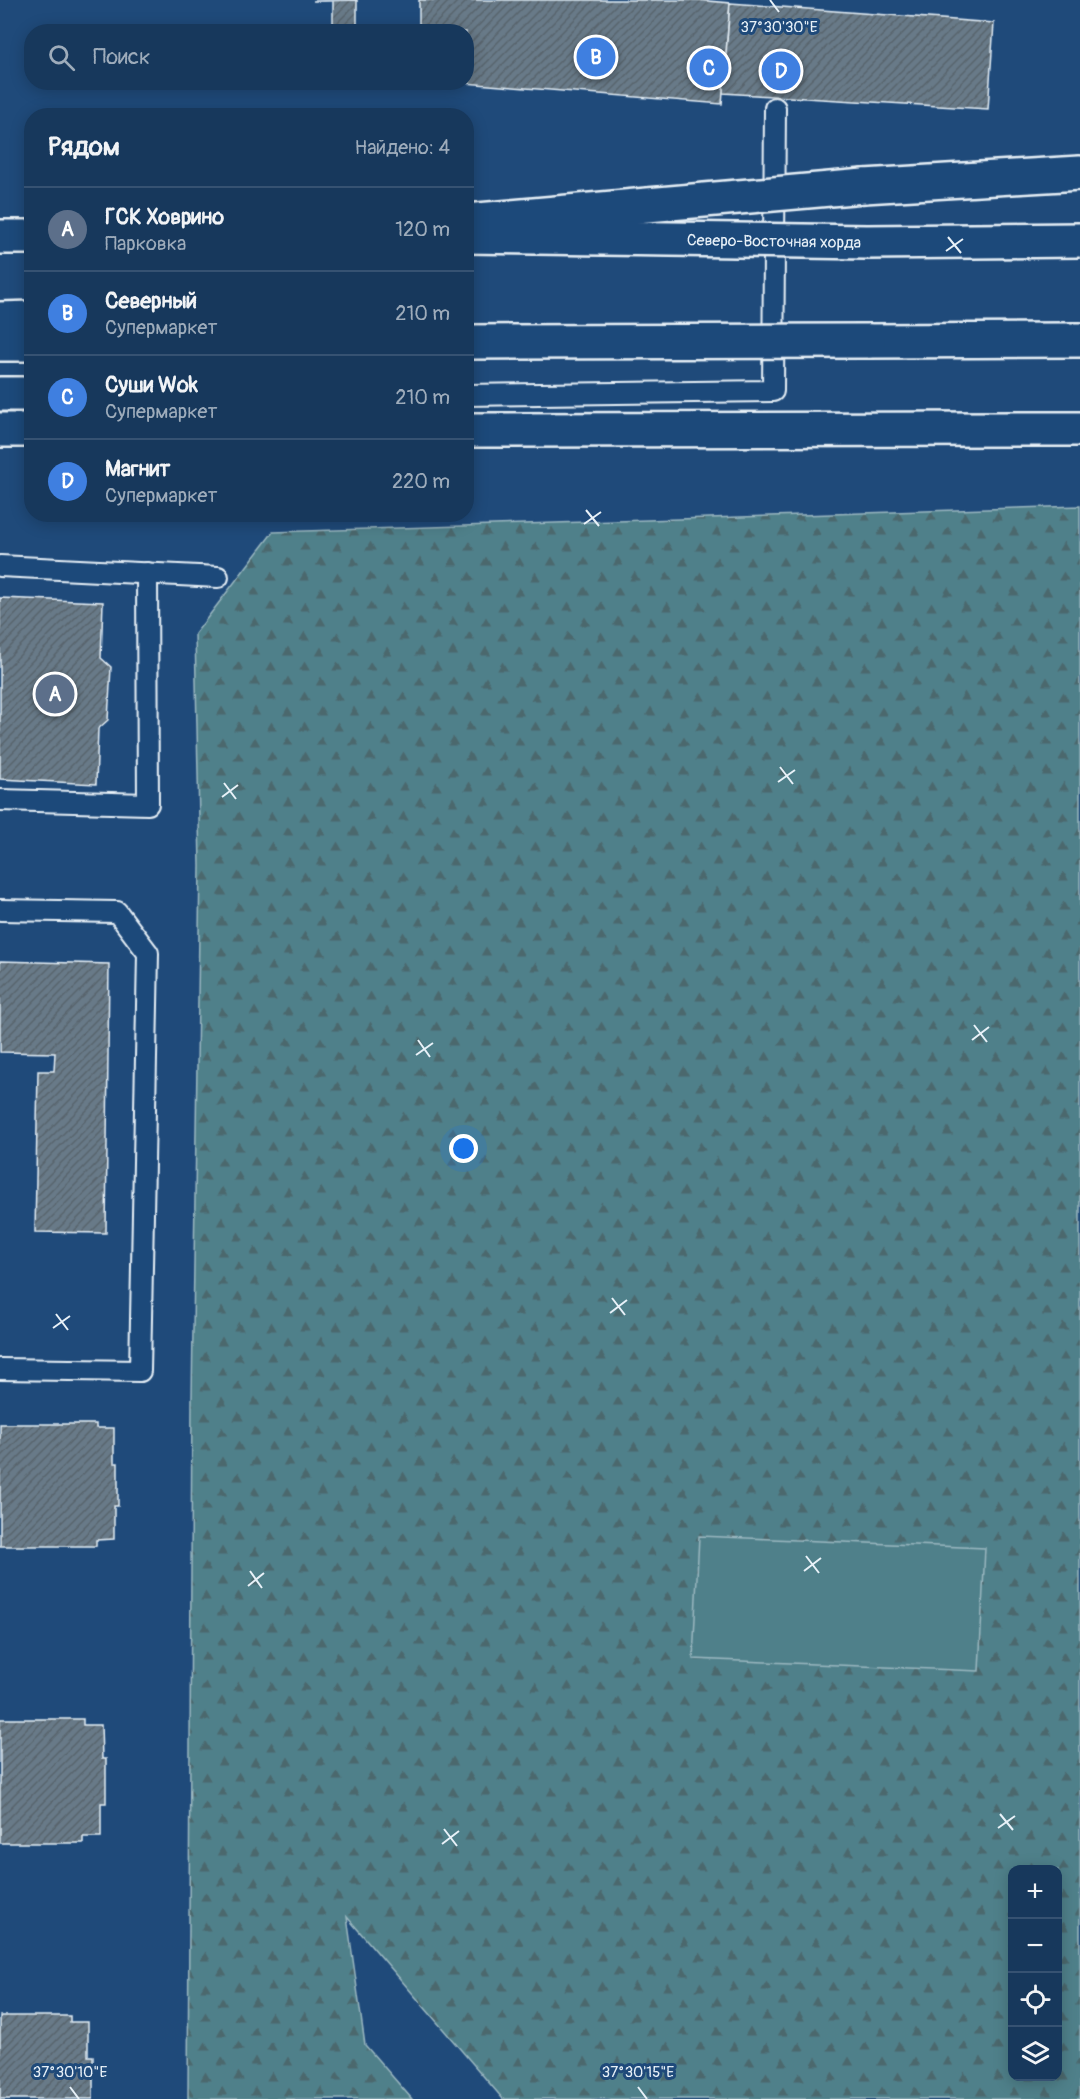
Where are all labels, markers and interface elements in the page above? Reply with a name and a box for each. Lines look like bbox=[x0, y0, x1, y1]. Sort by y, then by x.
text: 37°30'30"E bbox=[741, 18, 818, 37]
search box bbox=[24, 24, 474, 90]
pin: B bbox=[576, 34, 616, 80]
icon: search bbox=[45, 41, 78, 74]
text: Поиск bbox=[93, 43, 150, 71]
pin: C bbox=[690, 46, 728, 90]
pin: D bbox=[762, 48, 800, 94]
text: Рядом bbox=[48, 131, 120, 163]
text: Найдено: 4 bbox=[355, 135, 450, 160]
text: ГСК Ховрино bbox=[105, 203, 224, 231]
text: A bbox=[61, 217, 74, 242]
text: 120 m bbox=[395, 217, 450, 242]
street label: Северо-Восточная хорда bbox=[687, 230, 861, 253]
text: Парковка bbox=[105, 231, 186, 256]
text: Северный bbox=[105, 287, 197, 315]
text: B bbox=[62, 301, 73, 326]
text: 210 m bbox=[395, 301, 450, 326]
text: Супермаркет bbox=[105, 315, 217, 340]
text: Суши Wok bbox=[105, 371, 198, 399]
text: C bbox=[61, 385, 74, 410]
text: 210 m bbox=[395, 385, 450, 410]
text: Супермаркет bbox=[105, 399, 217, 424]
text: Магнит bbox=[105, 455, 170, 483]
text: D bbox=[61, 469, 74, 494]
text: 220 m bbox=[392, 469, 450, 494]
text: Супермаркет bbox=[105, 483, 217, 508]
pin: A bbox=[36, 672, 74, 716]
your location bbox=[449, 1134, 478, 1163]
map controls bbox=[1008, 1865, 1062, 2081]
button: + bbox=[1008, 1865, 1062, 1919]
button: − bbox=[1008, 1919, 1062, 1973]
button: locate bbox=[1008, 1973, 1062, 2027]
button: layers bbox=[1008, 2027, 1062, 2081]
text: 37°30'10"E bbox=[33, 2063, 107, 2082]
text: 37°30'15"E bbox=[602, 2063, 674, 2082]

